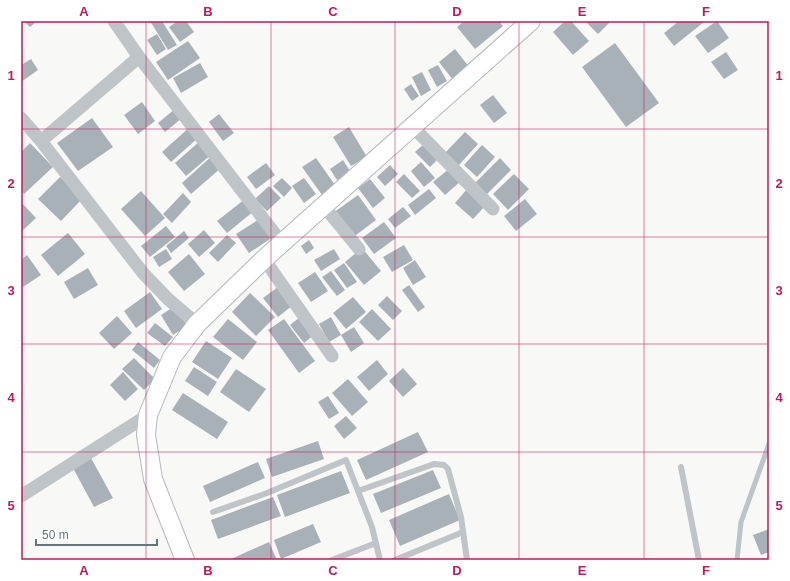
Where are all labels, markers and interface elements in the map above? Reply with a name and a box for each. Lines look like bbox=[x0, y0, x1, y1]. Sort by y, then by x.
text: A bbox=[79, 4, 89, 19]
text: B bbox=[203, 4, 213, 19]
text: C bbox=[328, 4, 338, 19]
text: D bbox=[452, 4, 462, 19]
text: E bbox=[578, 4, 587, 19]
text: F bbox=[702, 4, 710, 19]
text: 1 bbox=[7, 68, 15, 83]
text: 1 bbox=[775, 68, 783, 83]
text: 2 bbox=[7, 176, 15, 191]
text: 2 bbox=[775, 176, 783, 191]
text: 3 bbox=[7, 283, 15, 298]
text: 3 bbox=[775, 283, 783, 298]
text: 4 bbox=[7, 390, 15, 405]
text: 4 bbox=[775, 390, 783, 405]
text: 5 bbox=[7, 498, 15, 513]
text: 5 bbox=[775, 498, 783, 513]
scale bar bbox=[36, 521, 157, 547]
text: 50 m bbox=[42, 528, 69, 542]
text: A bbox=[79, 563, 89, 578]
text: B bbox=[203, 563, 213, 578]
text: C bbox=[328, 563, 338, 578]
text: D bbox=[452, 563, 462, 578]
text: E bbox=[578, 563, 587, 578]
text: F bbox=[702, 563, 710, 578]

